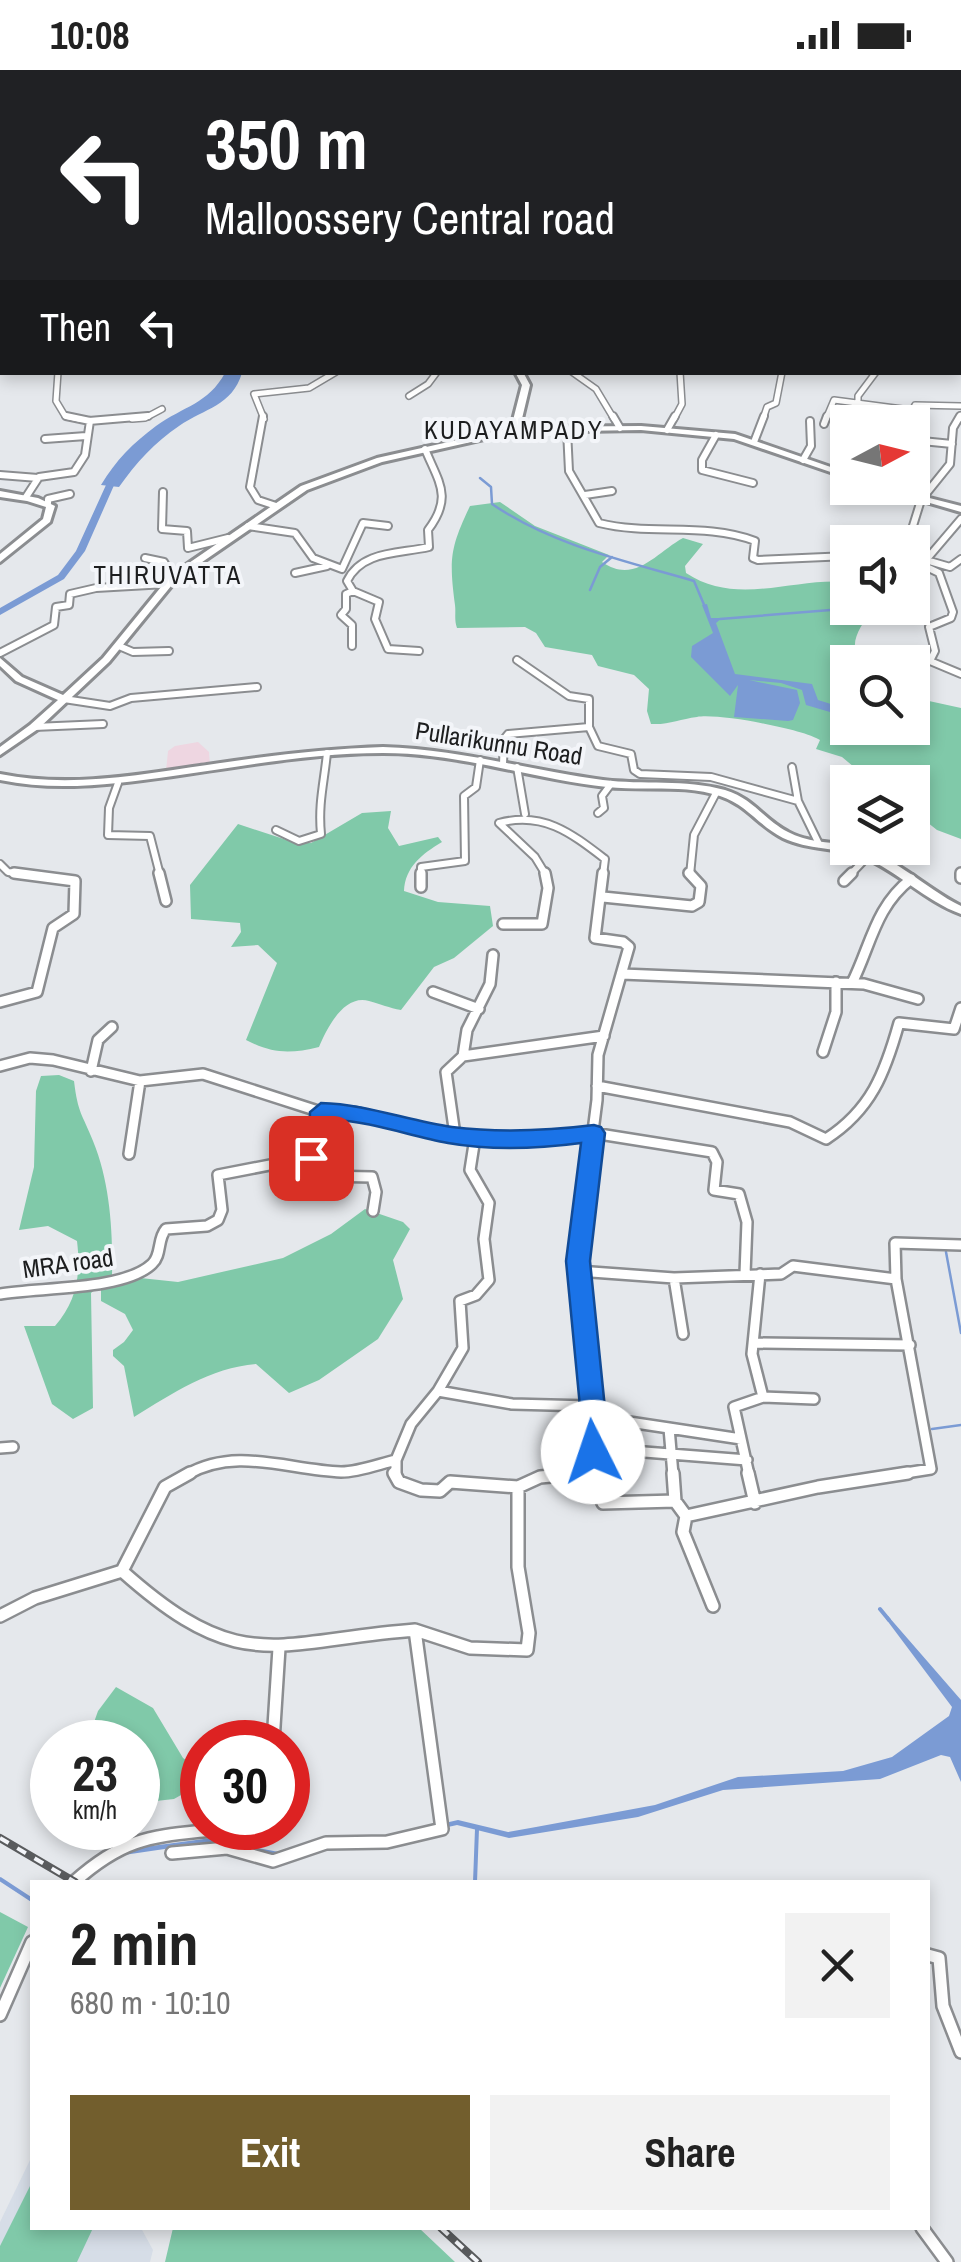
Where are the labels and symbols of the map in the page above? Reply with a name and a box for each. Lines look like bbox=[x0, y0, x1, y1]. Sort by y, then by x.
north arrow bbox=[830, 405, 930, 505]
district label: KUDAYAMPADY bbox=[424, 413, 604, 447]
district label: THIRUVATTA bbox=[93, 558, 243, 592]
street label: Pullarikunnu Road bbox=[413, 713, 585, 773]
pin bbox=[269, 1116, 354, 1201]
street label: MRA road bbox=[20, 1240, 116, 1286]
position arrow bbox=[541, 1400, 645, 1504]
speed limit sign: 30 bbox=[180, 1720, 310, 1850]

